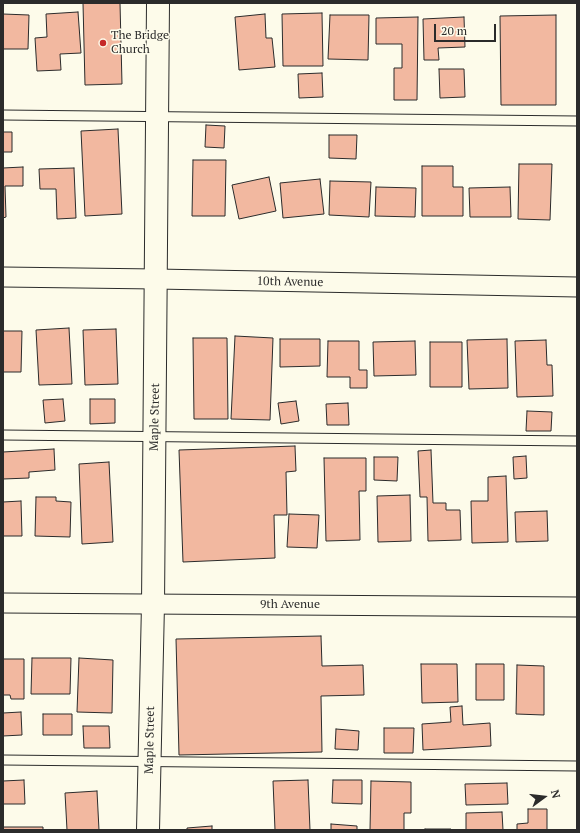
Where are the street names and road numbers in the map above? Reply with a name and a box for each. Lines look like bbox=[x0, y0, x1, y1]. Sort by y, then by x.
street label: 10th Avenue bbox=[257, 274, 323, 290]
street label: Maple Street bbox=[147, 383, 163, 451]
street label: 9th Avenue bbox=[260, 598, 320, 612]
street label: Maple Street bbox=[142, 706, 158, 774]

